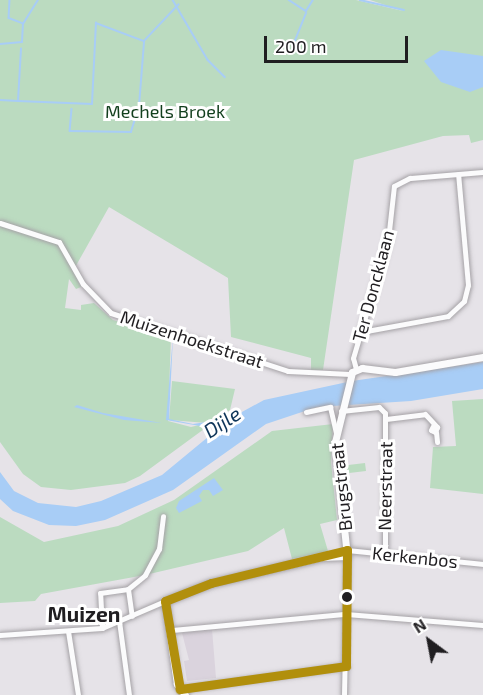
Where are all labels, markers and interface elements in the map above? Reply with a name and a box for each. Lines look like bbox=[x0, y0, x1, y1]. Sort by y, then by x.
scale bar bbox=[267, 24, 411, 62]
text: 200 m bbox=[275, 35, 327, 57]
park label: Mechels Broek bbox=[105, 100, 225, 122]
street label: Ter Doncklaan bbox=[348, 227, 398, 345]
street label: Muizenhoekstraat bbox=[118, 306, 266, 372]
water label: Dijle bbox=[199, 401, 245, 443]
street label: Neerstraat bbox=[373, 441, 397, 531]
street label: Brugstraat bbox=[326, 442, 356, 532]
street label: Kerkenbos bbox=[371, 542, 459, 572]
unlabelled marker bbox=[341, 591, 353, 603]
district label: Muizen bbox=[48, 601, 120, 627]
north arrow bbox=[399, 611, 459, 671]
text: N bbox=[409, 614, 429, 636]

